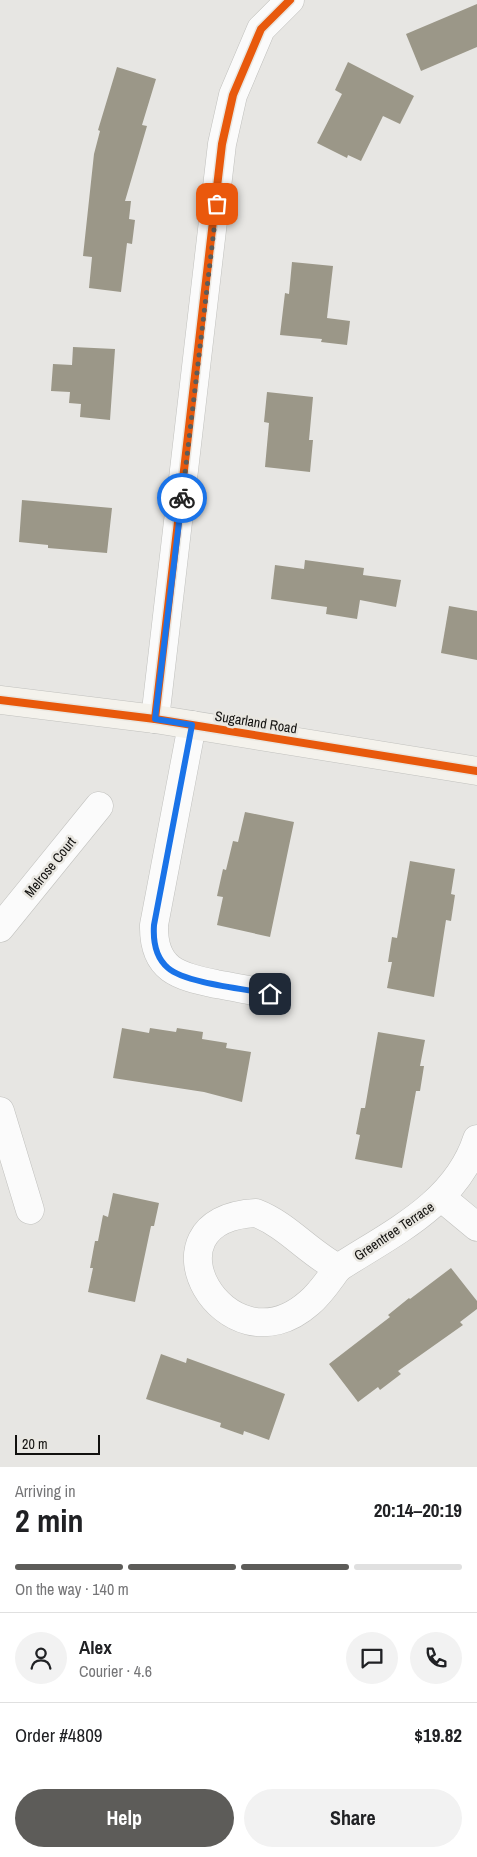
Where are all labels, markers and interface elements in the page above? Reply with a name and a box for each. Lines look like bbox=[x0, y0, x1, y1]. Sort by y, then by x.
pin bbox=[196, 183, 238, 225]
icon: bag bbox=[203, 190, 231, 218]
courier bbox=[157, 473, 207, 523]
icon: bike bbox=[168, 484, 196, 512]
street label: Sugarland Road bbox=[214, 707, 298, 737]
street label: Melrose Court bbox=[20, 833, 80, 901]
pin bbox=[249, 973, 291, 1015]
icon: home bbox=[256, 980, 284, 1008]
street label: Greentree Terrace bbox=[350, 1198, 438, 1264]
scale bar bbox=[15, 1432, 100, 1455]
text: 20 m bbox=[22, 1435, 48, 1453]
text: Arriving in bbox=[15, 1480, 76, 1502]
text: 20:14–20:19 bbox=[374, 1497, 462, 1523]
text: 2 min bbox=[15, 1499, 84, 1542]
text: On the way · 140 m bbox=[15, 1578, 129, 1600]
button: person bbox=[15, 1632, 67, 1684]
button: chat bbox=[346, 1632, 398, 1684]
button: phone bbox=[410, 1632, 462, 1684]
text: Alex bbox=[79, 1634, 112, 1660]
text: Courier · 4.6 bbox=[79, 1660, 152, 1682]
text: Order #4809 bbox=[15, 1722, 102, 1748]
text: $19.82 bbox=[414, 1722, 462, 1748]
button: Help bbox=[15, 1789, 234, 1847]
button: Share bbox=[244, 1789, 462, 1847]

